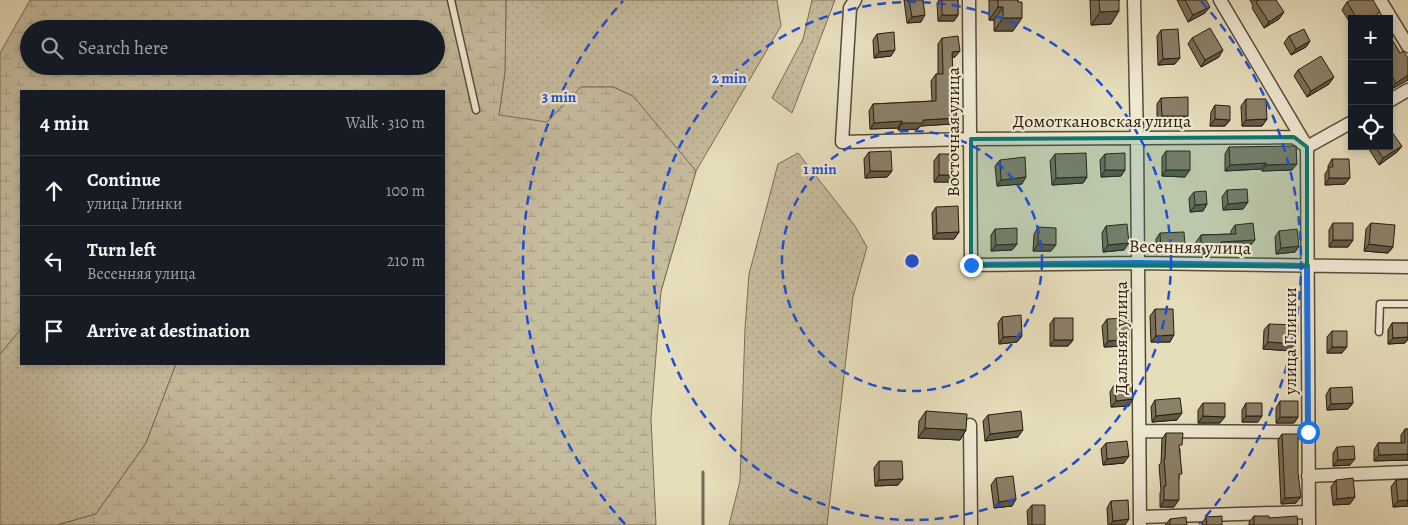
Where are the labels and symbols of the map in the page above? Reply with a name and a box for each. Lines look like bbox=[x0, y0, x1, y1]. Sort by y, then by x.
street label: Восточная улица bbox=[941, 66, 965, 197]
text: 2 min bbox=[711, 68, 747, 88]
text: 3 min bbox=[542, 87, 577, 107]
street label: Домоткановская улица bbox=[1013, 109, 1192, 133]
text: 1 min bbox=[803, 159, 837, 179]
street label: Весенняя улица bbox=[1129, 234, 1252, 260]
centre of rings bbox=[903, 252, 921, 270]
route end bbox=[960, 254, 983, 277]
street label: Дальняя улица bbox=[1109, 280, 1133, 395]
street label: улица Глинки bbox=[1278, 287, 1302, 396]
route start bbox=[1297, 421, 1320, 444]

